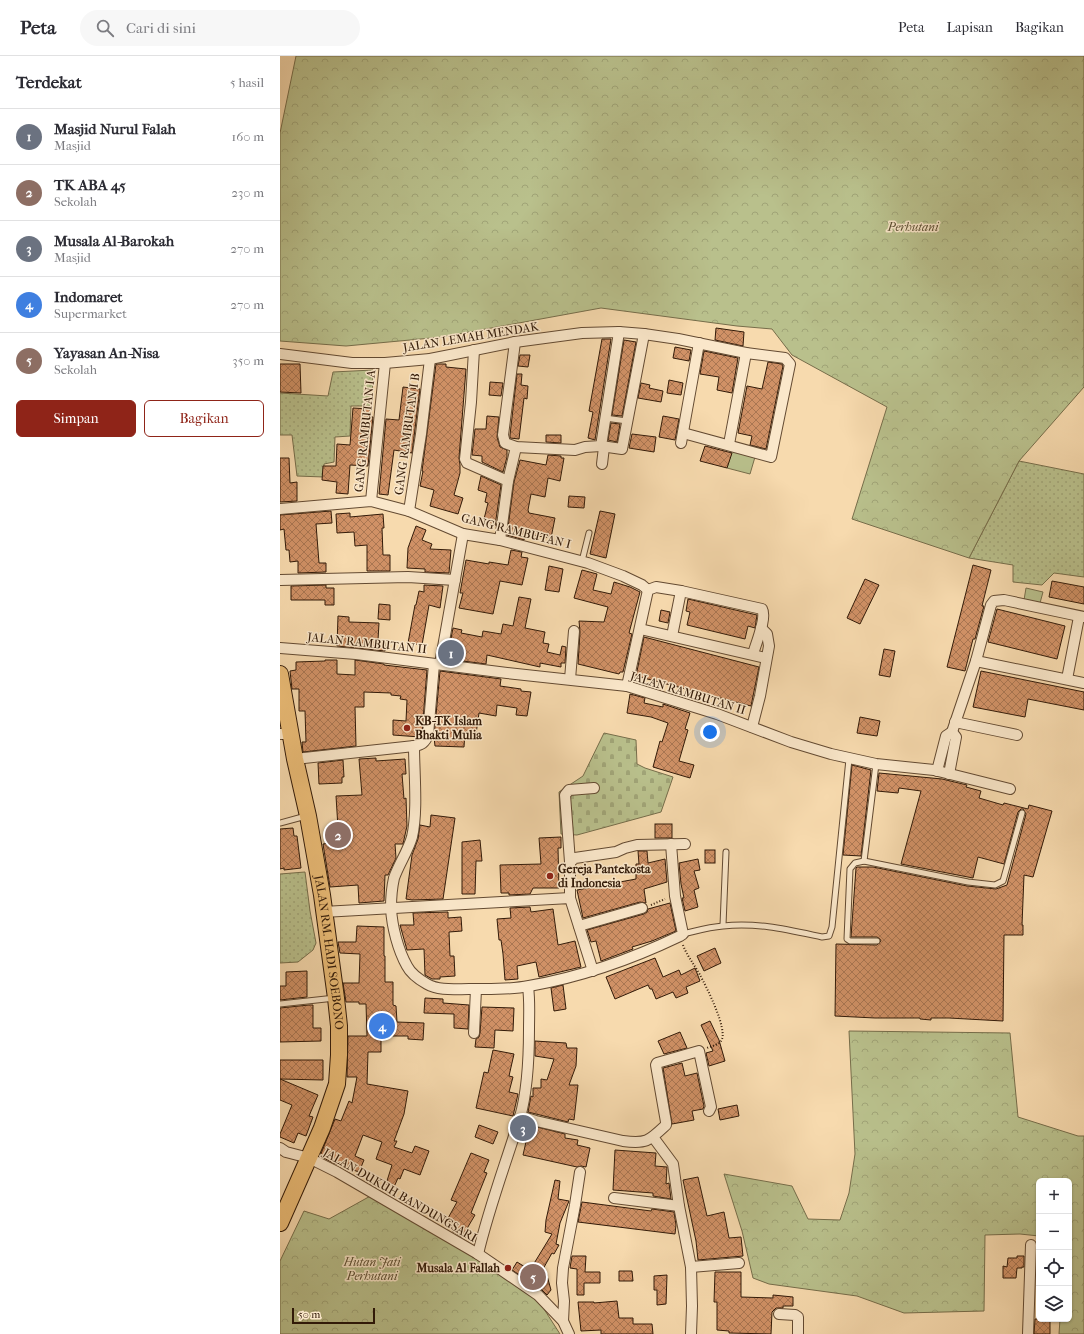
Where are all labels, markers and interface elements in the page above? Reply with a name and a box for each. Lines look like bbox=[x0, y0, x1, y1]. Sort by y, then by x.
search box bbox=[80, 10, 360, 46]
text: Peta bbox=[20, 17, 56, 39]
icon: search bbox=[94, 17, 116, 39]
text: Cari di sini bbox=[126, 19, 196, 37]
text: Peta bbox=[898, 19, 925, 36]
text: Lapisan bbox=[947, 19, 993, 36]
text: Bagikan bbox=[1015, 19, 1064, 36]
text: Terdekat bbox=[16, 72, 82, 92]
text: 5 hasil bbox=[230, 75, 264, 90]
text: Masjid Nurul Falah bbox=[54, 120, 176, 138]
text: 1 bbox=[27, 129, 31, 144]
text: 160 m bbox=[232, 129, 264, 144]
text: Masjid bbox=[54, 138, 91, 153]
text: TK ABA 45 bbox=[54, 176, 126, 194]
text: 2 bbox=[26, 185, 32, 200]
text: 230 m bbox=[231, 185, 264, 200]
text: Sekolah bbox=[54, 194, 97, 209]
park label: Perhutani bbox=[887, 220, 940, 234]
text: Musala Al-Barokah bbox=[54, 232, 174, 250]
text: 3 bbox=[26, 241, 32, 256]
text: 270 m bbox=[230, 241, 264, 256]
text: Masjid bbox=[54, 250, 91, 265]
text: Indomaret bbox=[54, 288, 123, 306]
text: 4 bbox=[25, 297, 33, 312]
text: 270 m bbox=[230, 297, 264, 312]
text: Supermarket bbox=[54, 306, 127, 321]
street label: JALAN LEMAH MENDAK bbox=[401, 319, 541, 355]
text: Yayasan An-Nisa bbox=[54, 344, 159, 362]
text: 5 bbox=[26, 353, 32, 368]
text: 350 m bbox=[232, 353, 264, 368]
text: Sekolah bbox=[54, 362, 97, 377]
street label: GANG RAMBUTAN I A bbox=[352, 369, 378, 493]
street label: GANG RAMBUTAN I B bbox=[392, 372, 423, 496]
button: Simpan bbox=[16, 400, 136, 437]
button: Bagikan bbox=[144, 400, 264, 437]
street label: GANG RAMBUTAN I bbox=[460, 511, 573, 551]
street label: JALAN RAMBUTAN II bbox=[306, 630, 428, 656]
pin: 1 bbox=[438, 638, 464, 668]
street label: JALAN RAMBUTAN II bbox=[628, 668, 748, 717]
place label: KB-TK Islam Bhakti Mulia bbox=[415, 714, 483, 742]
your location bbox=[700, 722, 720, 742]
marker: KB-TK Islam Bhakti Mulia bbox=[402, 723, 412, 733]
pin: 2 bbox=[325, 820, 351, 850]
place label: Gereja Pantekosta di Indonesia bbox=[558, 862, 651, 890]
marker: Gereja Pantekosta di Indonesia bbox=[545, 871, 555, 881]
street label: JALAN RM. HADI SOEBONO bbox=[311, 873, 346, 1030]
pin: 4 bbox=[369, 1011, 395, 1041]
pin: 3 bbox=[510, 1113, 536, 1143]
street label: JALAN DUKUH BANDUNGSARI bbox=[320, 1145, 480, 1245]
map controls bbox=[1036, 1178, 1072, 1322]
button: + bbox=[1036, 1178, 1072, 1214]
button: − bbox=[1036, 1214, 1072, 1250]
button: locate bbox=[1036, 1250, 1072, 1286]
park label: Hutan Jati Perhutani bbox=[343, 1255, 402, 1283]
place label: Musala Al Fallah bbox=[415, 1261, 500, 1275]
pin: 5 bbox=[520, 1262, 546, 1292]
marker: Musala Al Fallah bbox=[503, 1263, 513, 1273]
button: layers bbox=[1036, 1286, 1072, 1322]
scale bar bbox=[292, 1306, 375, 1325]
text: 50 m bbox=[298, 1308, 320, 1321]

